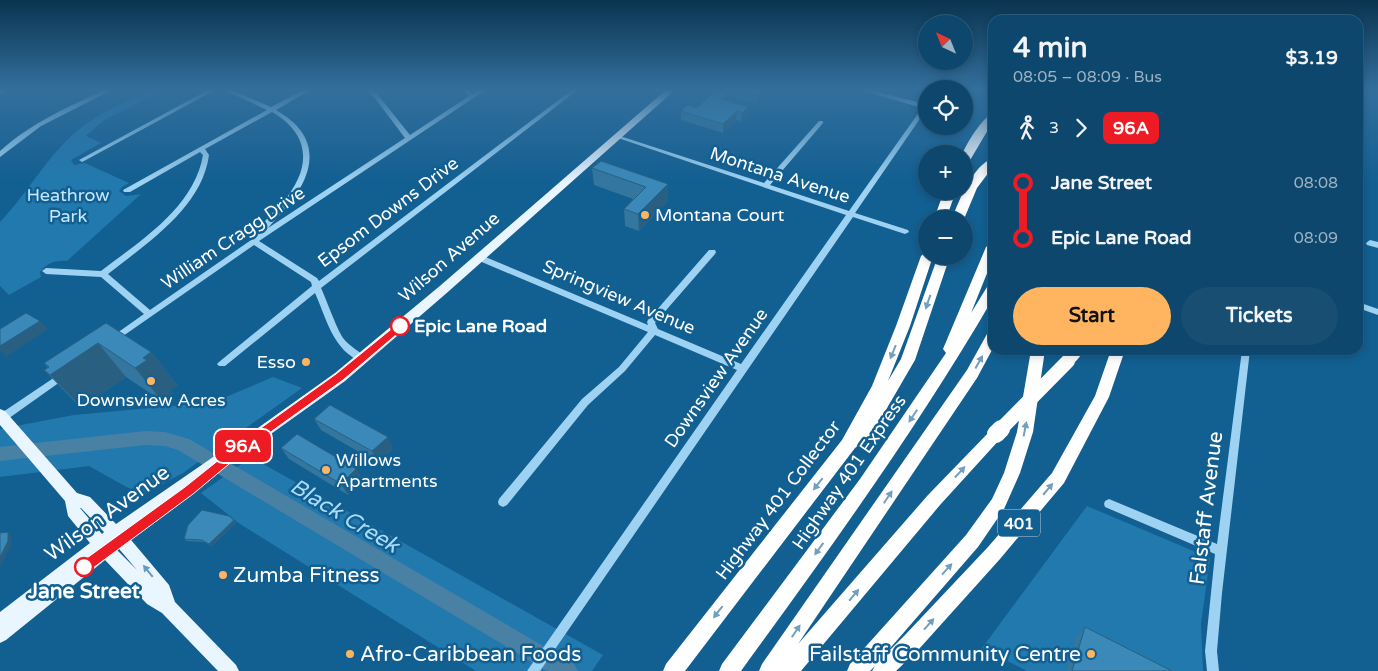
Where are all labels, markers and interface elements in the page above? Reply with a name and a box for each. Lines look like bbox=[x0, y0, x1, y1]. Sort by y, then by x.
north arrow bbox=[918, 15, 972, 70]
map controls bbox=[918, 15, 973, 265]
text: 4 min bbox=[1013, 31, 1088, 65]
text: $3.19 bbox=[1286, 47, 1338, 69]
text: 08:05 – 08:09 · Bus bbox=[1013, 67, 1162, 87]
button: locate bbox=[918, 80, 973, 135]
icon: walk bbox=[1013, 114, 1041, 142]
icon: forward bbox=[1067, 114, 1095, 142]
text: 96A bbox=[1113, 117, 1149, 139]
text: 3 bbox=[1049, 118, 1059, 138]
street label: Montana Avenue bbox=[707, 142, 853, 208]
button: + bbox=[918, 145, 973, 200]
street label: Epsom Downs Drive bbox=[313, 152, 463, 272]
text: Jane Street bbox=[1051, 172, 1152, 194]
text: 08:08 bbox=[1294, 173, 1338, 193]
street label: William Cragg Drive bbox=[157, 182, 309, 294]
park label: Heathrow Park bbox=[27, 184, 109, 227]
place label: Montana Court bbox=[655, 204, 785, 226]
street label: Wilson Avenue bbox=[394, 207, 504, 307]
marker: Montana Court bbox=[639, 209, 651, 221]
button: − bbox=[918, 210, 973, 265]
text: Epic Lane Road bbox=[1051, 227, 1191, 249]
text: 08:09 bbox=[1294, 228, 1338, 248]
street label: Springview Avenue bbox=[539, 255, 699, 339]
button: Start bbox=[1013, 287, 1171, 345]
button: Tickets bbox=[1181, 287, 1338, 345]
one-way arrow bbox=[924, 295, 931, 310]
street label: Downsview Avenue bbox=[660, 304, 772, 452]
place label: Epic Lane Road bbox=[414, 315, 547, 337]
marker: Epic Lane Road bbox=[390, 316, 410, 336]
one-way arrow bbox=[889, 344, 896, 359]
place label: Esso bbox=[256, 351, 296, 373]
one-way arrow bbox=[975, 355, 983, 370]
marker: Esso bbox=[300, 356, 312, 368]
marker: Downsview Acres bbox=[145, 375, 157, 387]
place label: Downsview Acres bbox=[76, 389, 226, 411]
street label: Highway 401 Express bbox=[787, 390, 911, 554]
one-way arrow bbox=[908, 409, 918, 423]
street label: Highway 401 Collector bbox=[711, 416, 845, 584]
one-way arrow bbox=[1021, 420, 1029, 436]
line badge: 96A bbox=[214, 430, 272, 462]
street label: Falstaff Avenue bbox=[1185, 430, 1228, 586]
text: 96A bbox=[225, 435, 261, 457]
place label: Willows Apartments bbox=[336, 449, 438, 492]
street label: Wilson Avenue bbox=[40, 460, 174, 567]
marker: Willows Apartments bbox=[320, 464, 332, 476]
one-way arrow bbox=[954, 466, 966, 478]
water label: Black Creek bbox=[285, 473, 405, 560]
one-way arrow bbox=[813, 477, 823, 491]
one-way arrow bbox=[1042, 483, 1053, 496]
one-way arrow bbox=[883, 490, 893, 504]
road number: 401 bbox=[998, 509, 1040, 536]
one-way arrow bbox=[814, 542, 824, 555]
marker: Jane Street bbox=[74, 557, 94, 577]
place label: Zumba Fitness bbox=[233, 563, 380, 588]
one-way arrow bbox=[941, 563, 953, 575]
one-way arrow bbox=[142, 565, 153, 578]
marker: Zumba Fitness bbox=[217, 569, 229, 581]
place label: Jane Street bbox=[27, 579, 140, 604]
one-way arrow bbox=[848, 589, 860, 601]
one-way arrow bbox=[713, 605, 724, 618]
one-way arrow bbox=[923, 619, 935, 631]
one-way arrow bbox=[791, 624, 801, 638]
place label: Afro-Caribbean Foods bbox=[360, 642, 581, 667]
place label: Failstaff Community Centre bbox=[809, 642, 1081, 667]
marker: Afro-Caribbean Foods bbox=[344, 648, 356, 660]
marker: Failstaff Community Centre bbox=[1085, 648, 1097, 660]

